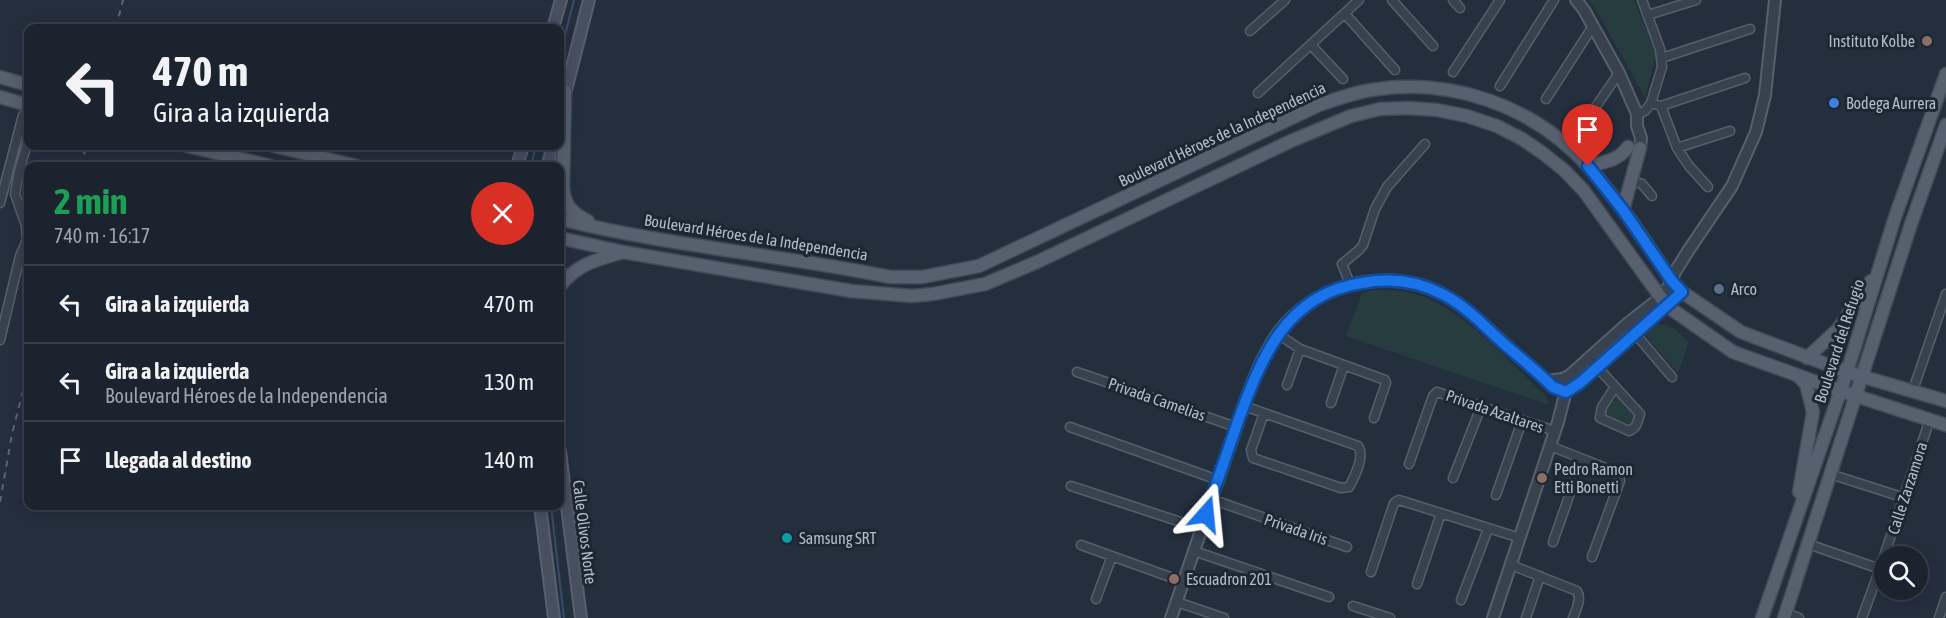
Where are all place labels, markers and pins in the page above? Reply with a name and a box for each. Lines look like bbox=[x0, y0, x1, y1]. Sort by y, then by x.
place label: Instituto Kolbe bbox=[1829, 32, 1915, 50]
marker: Instituto Kolbe bbox=[1920, 34, 1934, 48]
place label: Bodega Aurrera bbox=[1846, 94, 1936, 113]
marker: Bodega Aurrera bbox=[1827, 96, 1841, 110]
pin bbox=[1562, 104, 1613, 166]
place label: Arco bbox=[1731, 280, 1757, 298]
marker: Arco bbox=[1712, 282, 1726, 296]
place label: Pedro Ramon Etti Bonetti bbox=[1554, 460, 1633, 496]
marker: Pedro Ramon Etti Bonetti bbox=[1535, 471, 1549, 485]
place label: Samsung SRT bbox=[799, 529, 877, 548]
marker: Samsung SRT bbox=[780, 531, 794, 545]
place label: Escuadron 201 bbox=[1186, 570, 1272, 588]
marker: Escuadron 201 bbox=[1167, 572, 1181, 586]

